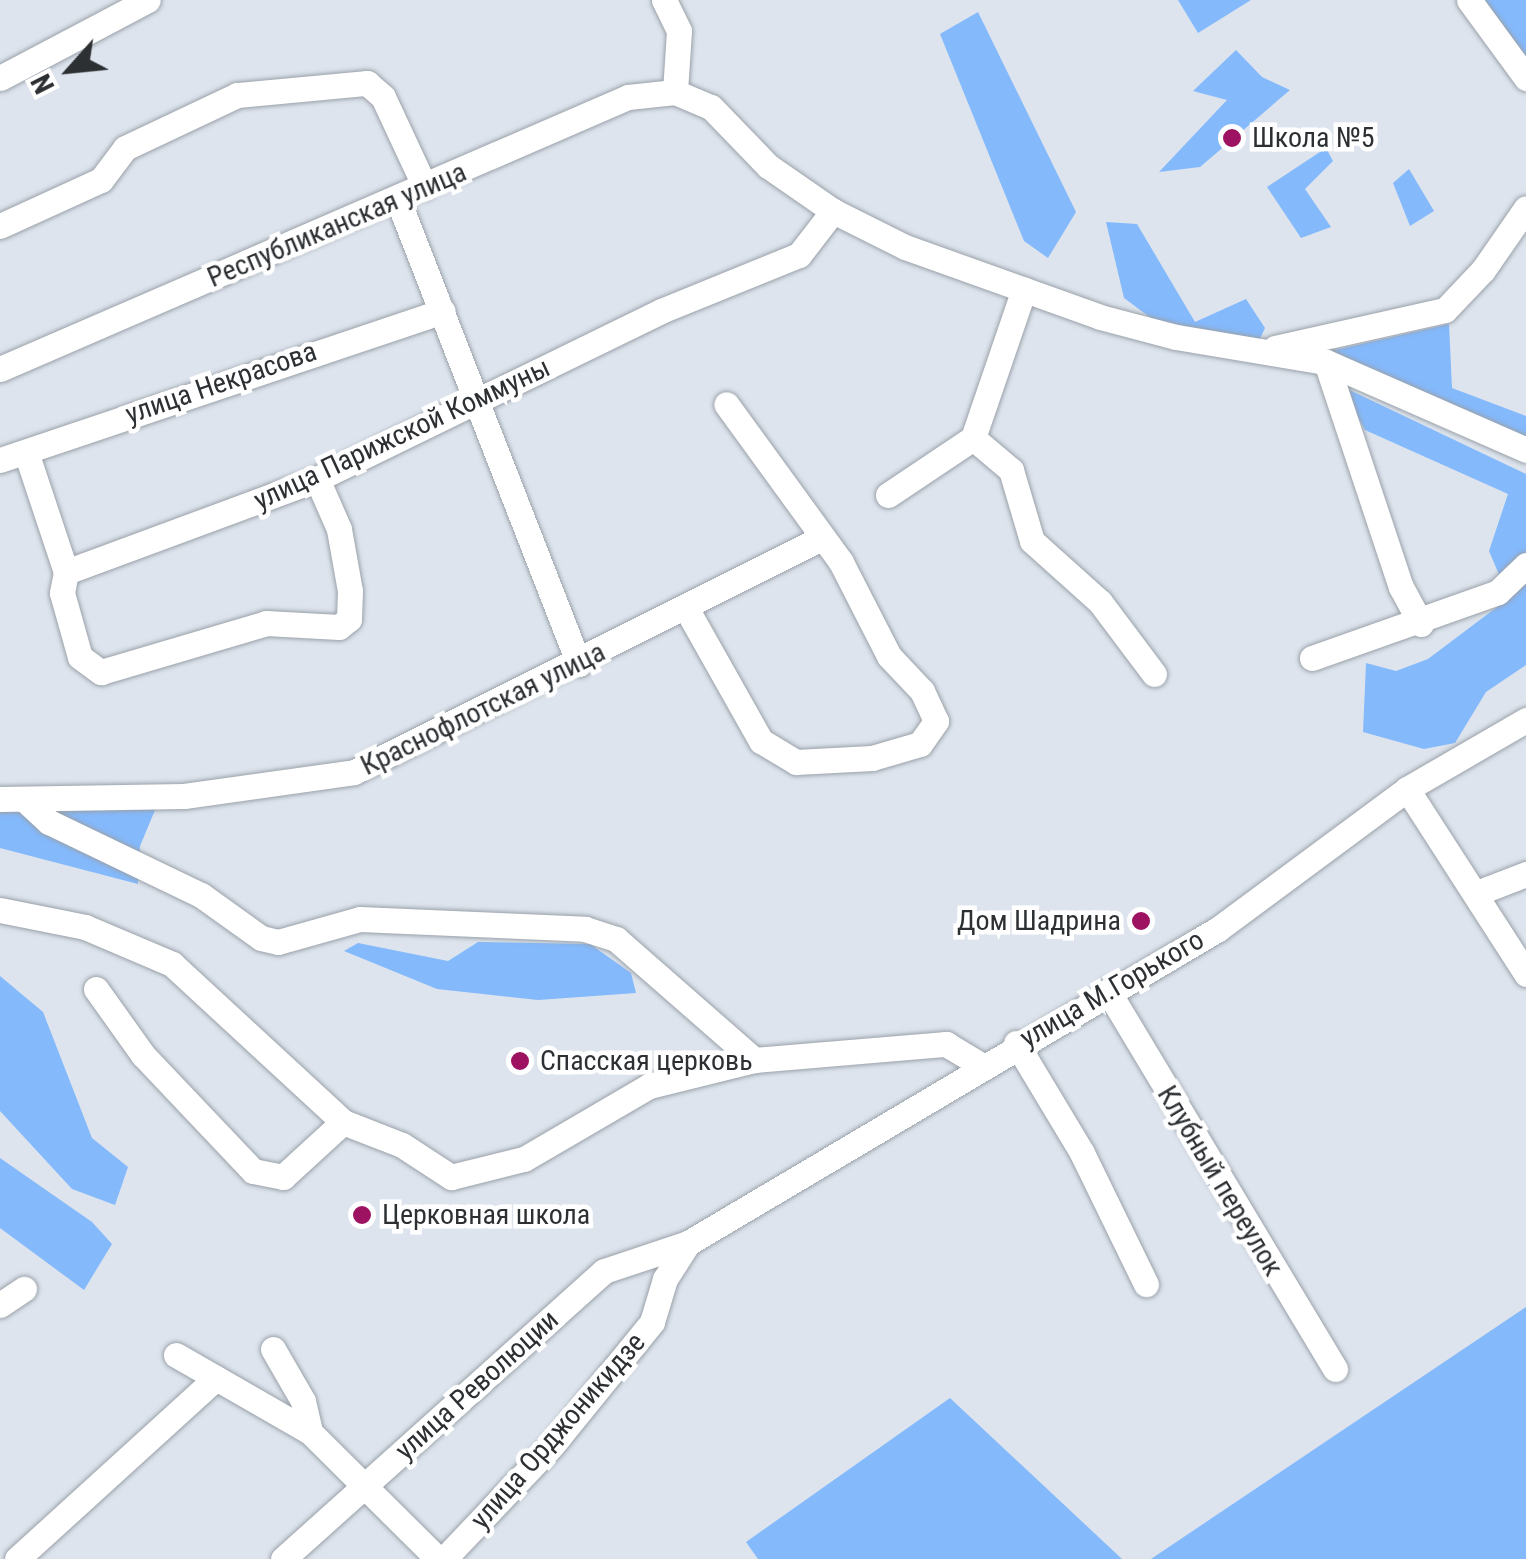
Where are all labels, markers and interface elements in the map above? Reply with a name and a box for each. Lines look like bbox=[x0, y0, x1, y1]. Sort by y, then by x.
north arrow bbox=[20, 20, 120, 120]
text: N bbox=[24, 69, 61, 99]
place label: Школа №5 bbox=[1252, 121, 1375, 155]
marker: Школа №5 bbox=[1221, 127, 1243, 149]
street label: Республиканская улица bbox=[202, 155, 472, 295]
street label: улица Некрасова bbox=[121, 335, 321, 431]
street label: улица Парижской Коммуны bbox=[249, 351, 555, 517]
street label: Краснофлотская улица bbox=[355, 635, 611, 783]
place label: Дом Шадрина bbox=[957, 904, 1121, 938]
marker: Дом Шадрина bbox=[1130, 910, 1152, 932]
street label: улица М.Горького bbox=[1014, 923, 1210, 1055]
place label: Спасская церковь bbox=[540, 1044, 753, 1078]
marker: Спасская церковь bbox=[509, 1050, 531, 1072]
street label: Клубный переулок bbox=[1150, 1080, 1290, 1282]
place label: Церковная школа bbox=[382, 1198, 590, 1232]
marker: Церковная школа bbox=[351, 1204, 373, 1226]
street label: улица Революции bbox=[389, 1303, 565, 1467]
street label: улица Орджоникидзе bbox=[464, 1326, 652, 1536]

